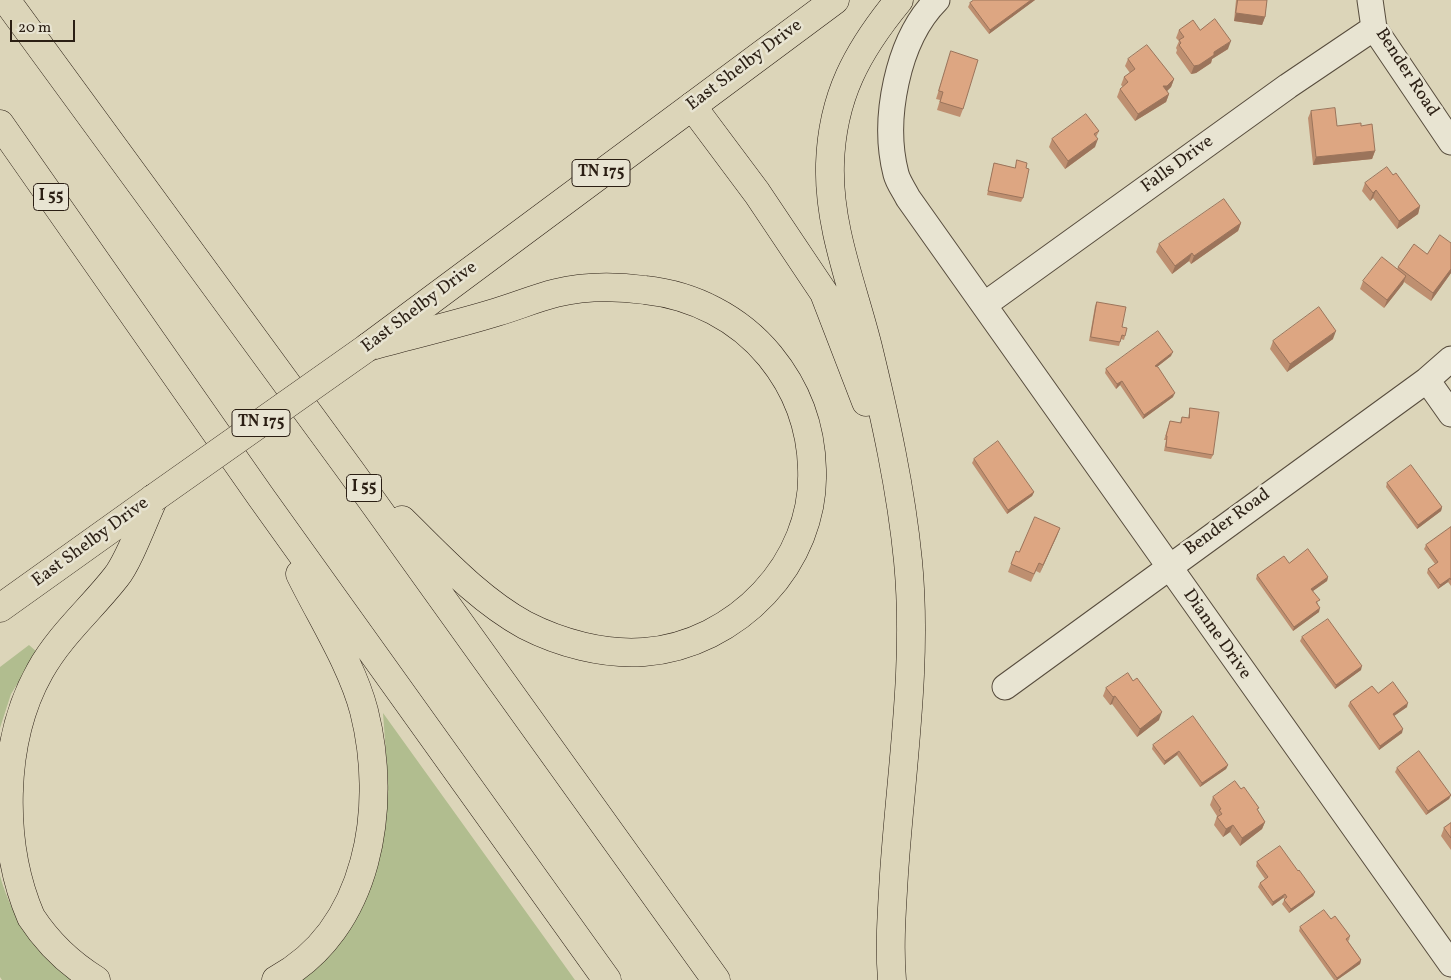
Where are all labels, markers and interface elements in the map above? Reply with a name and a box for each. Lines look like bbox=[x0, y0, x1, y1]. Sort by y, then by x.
scale bar bbox=[12, 10, 78, 42]
street label: East Shelby Drive bbox=[683, 16, 807, 116]
text: 20 m bbox=[18, 18, 51, 39]
street label: Bender Road bbox=[1369, 25, 1443, 121]
street label: Falls Drive bbox=[1138, 132, 1218, 198]
road number: TN 175 bbox=[572, 160, 630, 187]
road number: I 55 bbox=[34, 183, 68, 210]
street label: East Shelby Drive bbox=[358, 258, 482, 358]
road number: TN 175 bbox=[232, 409, 290, 436]
road number: I 55 bbox=[346, 474, 382, 502]
street label: Bender Road bbox=[1181, 485, 1275, 561]
street label: East Shelby Drive bbox=[28, 493, 154, 593]
street label: Dianne Drive bbox=[1177, 586, 1255, 684]

